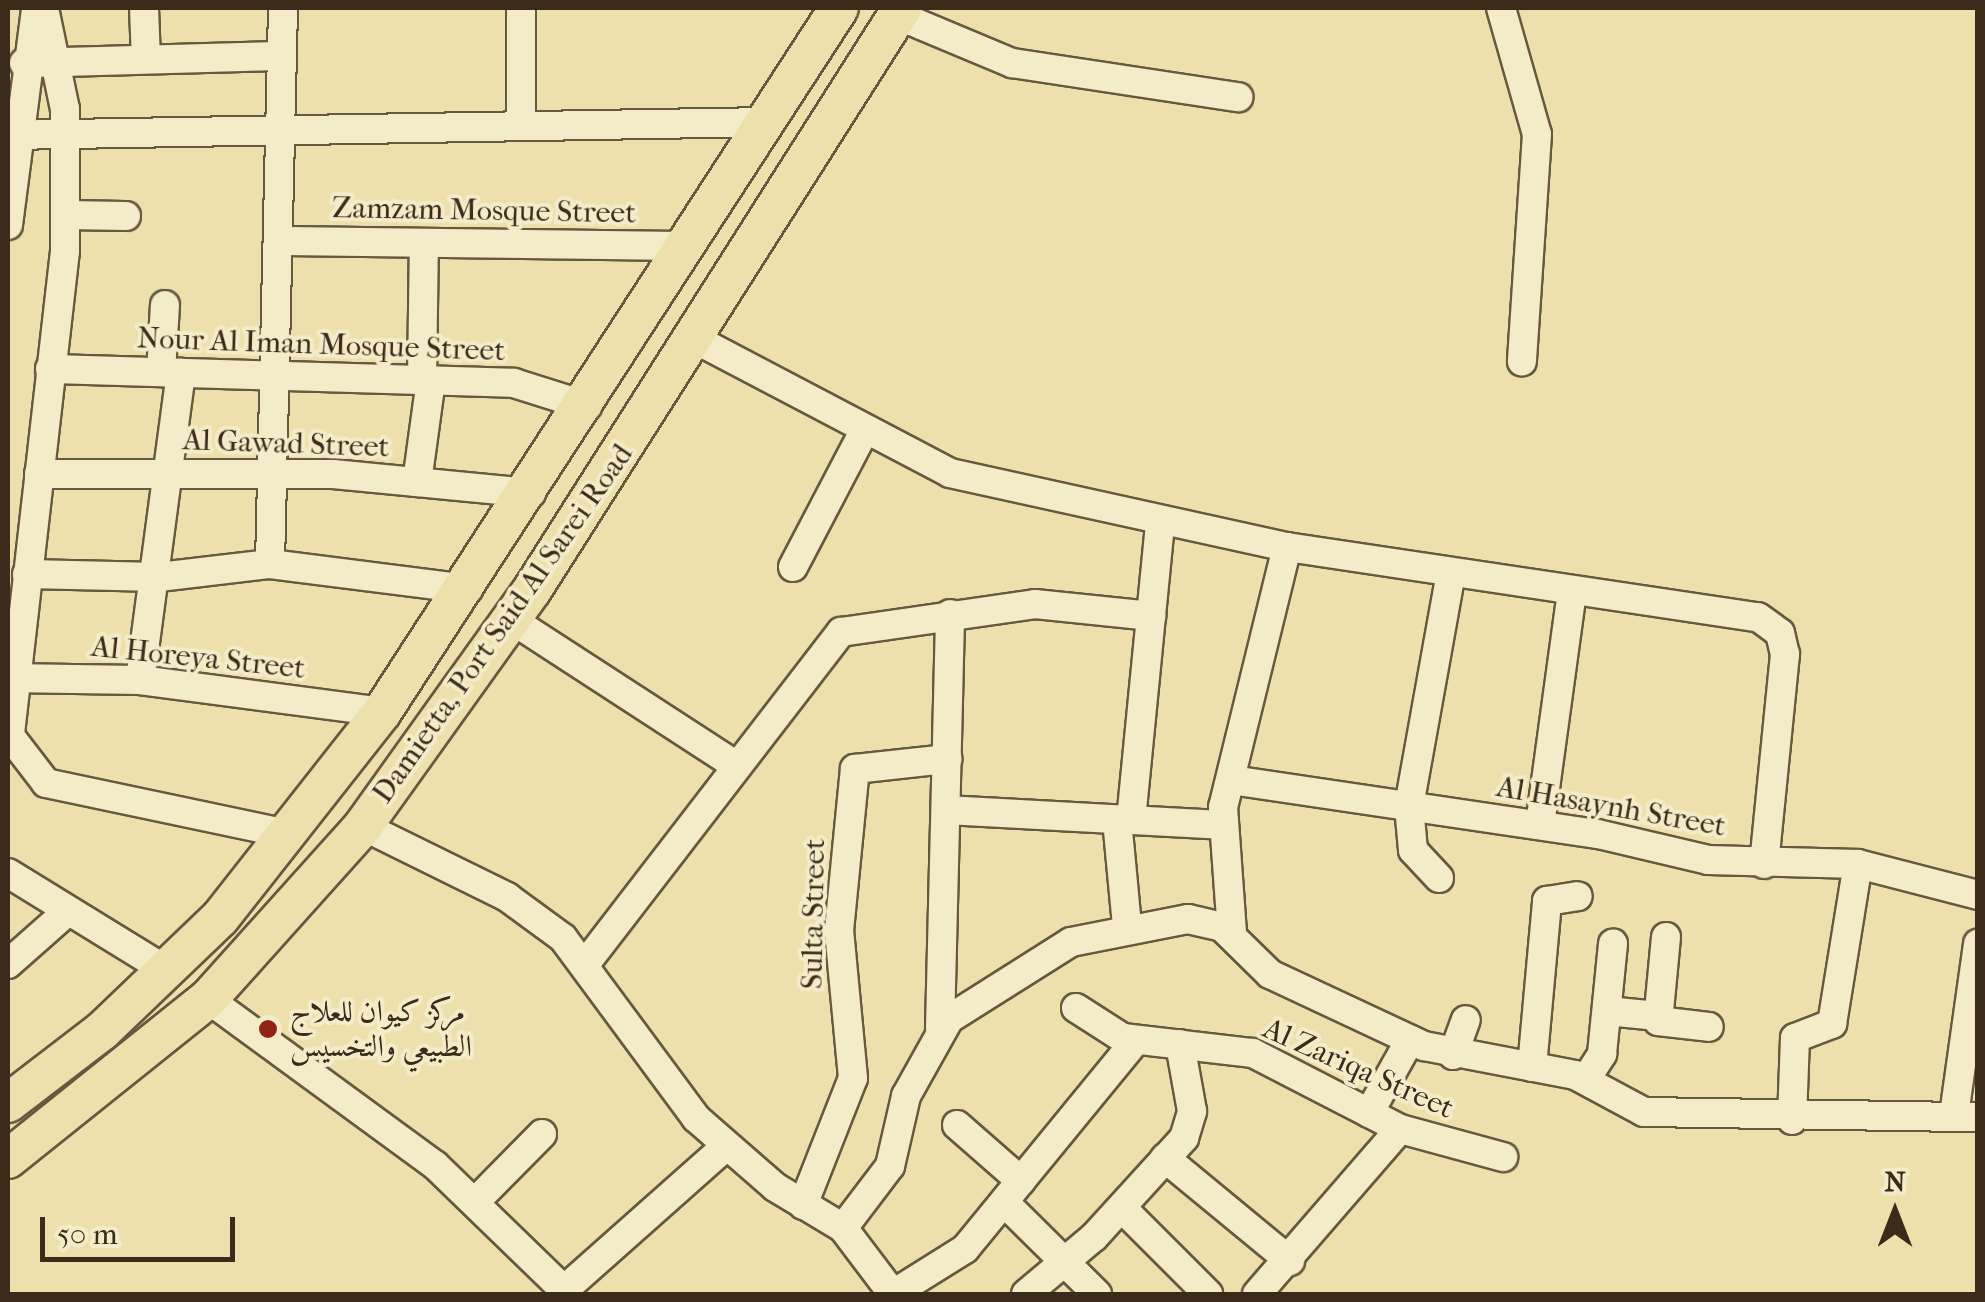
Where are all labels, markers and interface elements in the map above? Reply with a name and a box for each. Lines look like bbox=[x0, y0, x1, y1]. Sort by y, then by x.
street label: Zamzam Mosque Street bbox=[332, 190, 636, 232]
street label: Nour Al Iman Mosque Street bbox=[136, 321, 506, 369]
street label: Al Gawad Street bbox=[182, 422, 390, 466]
street label: Damietta, Port Said Al Sarei Road bbox=[365, 438, 641, 810]
street label: Al Horeya Street bbox=[89, 629, 307, 687]
street label: Al Hasaynh Street bbox=[1494, 769, 1728, 845]
street label: Sulta Street bbox=[795, 838, 833, 990]
place label: مركز كيوان للعلاج الطبيعي والتخسيس bbox=[290, 994, 472, 1064]
street label: Al Zariqa Street bbox=[1257, 1011, 1459, 1127]
marker: مركز كيوان للعلاج الطبيعي والتخسيس bbox=[255, 1016, 281, 1042]
north arrow bbox=[1845, 1162, 1945, 1262]
text: N bbox=[1884, 1165, 1906, 1198]
scale bar bbox=[45, 1197, 240, 1259]
text: 50 m bbox=[57, 1217, 118, 1252]

